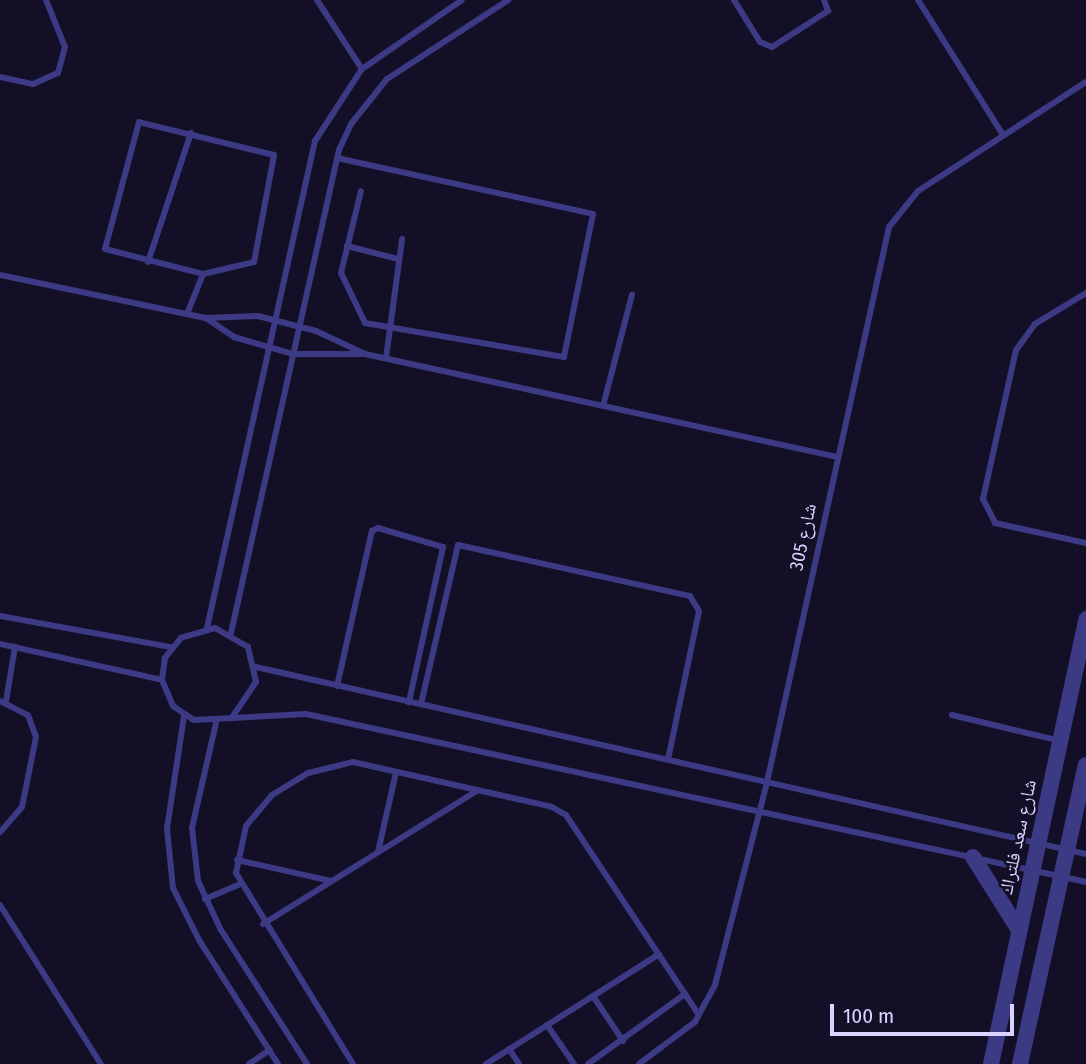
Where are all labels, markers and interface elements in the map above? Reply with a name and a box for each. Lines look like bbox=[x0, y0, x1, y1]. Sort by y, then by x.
street label: شارع 305 bbox=[785, 501, 821, 573]
street label: شارع سعد فلتراك bbox=[995, 778, 1041, 896]
scale bar bbox=[834, 990, 1018, 1034]
text: 100 m bbox=[843, 1003, 894, 1029]

